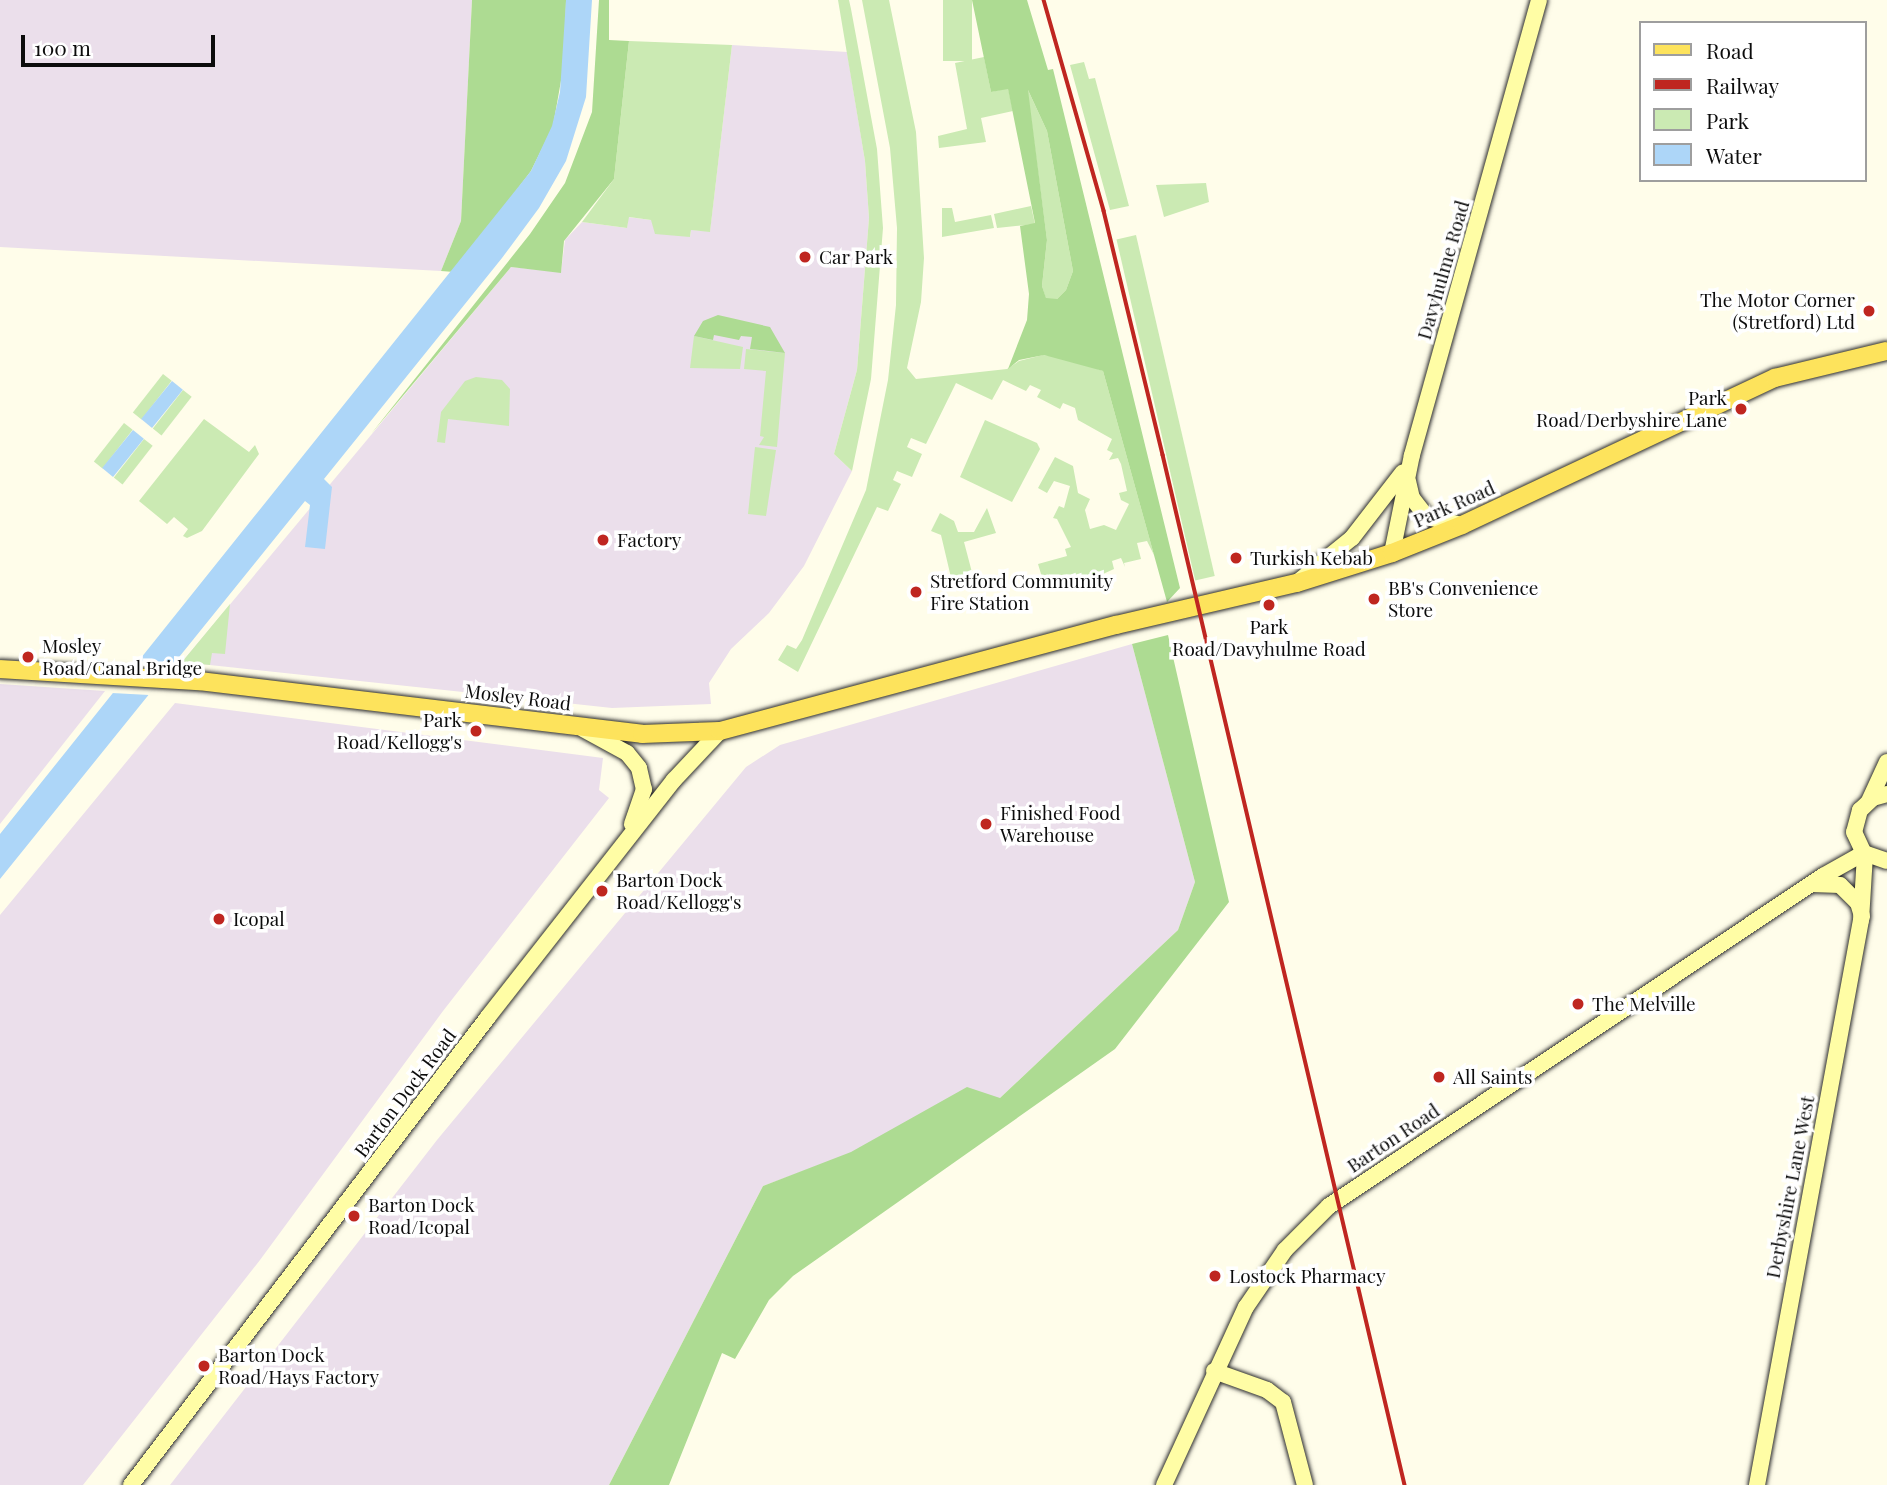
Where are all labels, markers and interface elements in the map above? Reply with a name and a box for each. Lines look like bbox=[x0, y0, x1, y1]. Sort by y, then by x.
scale bar bbox=[24, 21, 219, 65]
legend bbox=[1638, 21, 1866, 182]
text: 100 m bbox=[34, 33, 91, 61]
text: Road bbox=[1706, 36, 1754, 64]
text: Railway bbox=[1706, 71, 1779, 99]
text: Park bbox=[1706, 106, 1749, 134]
text: Water bbox=[1706, 141, 1762, 169]
street label: Davyhulme Road bbox=[1412, 198, 1474, 342]
place label: Car Park bbox=[819, 246, 894, 268]
marker: Car Park bbox=[797, 249, 813, 265]
place label: The Motor Corner (Stretford) Ltd bbox=[1700, 289, 1855, 333]
marker: The Motor Corner (Stretford) Ltd bbox=[1861, 303, 1877, 319]
place label: Park Road/Derbyshire Lane bbox=[1536, 387, 1727, 431]
marker: Park Road/Derbyshire Lane bbox=[1733, 401, 1749, 417]
street label: Park Road bbox=[1410, 476, 1498, 532]
place label: Factory bbox=[617, 529, 681, 551]
marker: Factory bbox=[595, 532, 611, 548]
place label: Turkish Kebab bbox=[1250, 547, 1373, 569]
marker: Turkish Kebab bbox=[1228, 550, 1244, 566]
place label: Stretford Community Fire Station bbox=[930, 570, 1113, 614]
place label: BB's Convenience Store bbox=[1388, 577, 1538, 621]
marker: Stretford Community Fire Station bbox=[908, 584, 924, 600]
marker: BB's Convenience Store bbox=[1366, 591, 1382, 607]
marker: Park Road/Davyhulme Road bbox=[1261, 597, 1277, 613]
place label: Park Road/Davyhulme Road bbox=[1172, 616, 1366, 660]
place label: Mosley Road/Canal Bridge bbox=[42, 635, 202, 679]
marker: Mosley Road/Canal Bridge bbox=[20, 649, 36, 665]
street label: Mosley Road bbox=[463, 679, 573, 715]
place label: Park Road/Kellogg's bbox=[336, 709, 462, 753]
marker: Park Road/Kellogg's bbox=[468, 723, 484, 739]
place label: Finished Food Warehouse bbox=[1000, 802, 1121, 846]
marker: Finished Food Warehouse bbox=[978, 816, 994, 832]
place label: Barton Dock Road/Kellogg's bbox=[616, 869, 742, 913]
marker: Barton Dock Road/Kellogg's bbox=[594, 883, 610, 899]
place label: Icopal bbox=[233, 908, 285, 930]
marker: Icopal bbox=[211, 911, 227, 927]
place label: The Melville bbox=[1592, 993, 1696, 1015]
marker: The Melville bbox=[1570, 996, 1586, 1012]
street label: Barton Dock Road bbox=[349, 1024, 461, 1162]
place label: All Saints bbox=[1453, 1066, 1532, 1088]
marker: All Saints bbox=[1431, 1069, 1447, 1085]
street label: Derbyshire Lane West bbox=[1761, 1093, 1819, 1281]
street label: Barton Road bbox=[1343, 1099, 1443, 1177]
place label: Barton Dock Road/Icopal bbox=[368, 1194, 475, 1238]
marker: Barton Dock Road/Icopal bbox=[346, 1208, 362, 1224]
place label: Lostock Pharmacy bbox=[1229, 1265, 1386, 1287]
marker: Lostock Pharmacy bbox=[1207, 1268, 1223, 1284]
place label: Barton Dock Road/Hays Factory bbox=[218, 1344, 379, 1388]
marker: Barton Dock Road/Hays Factory bbox=[196, 1358, 212, 1374]

